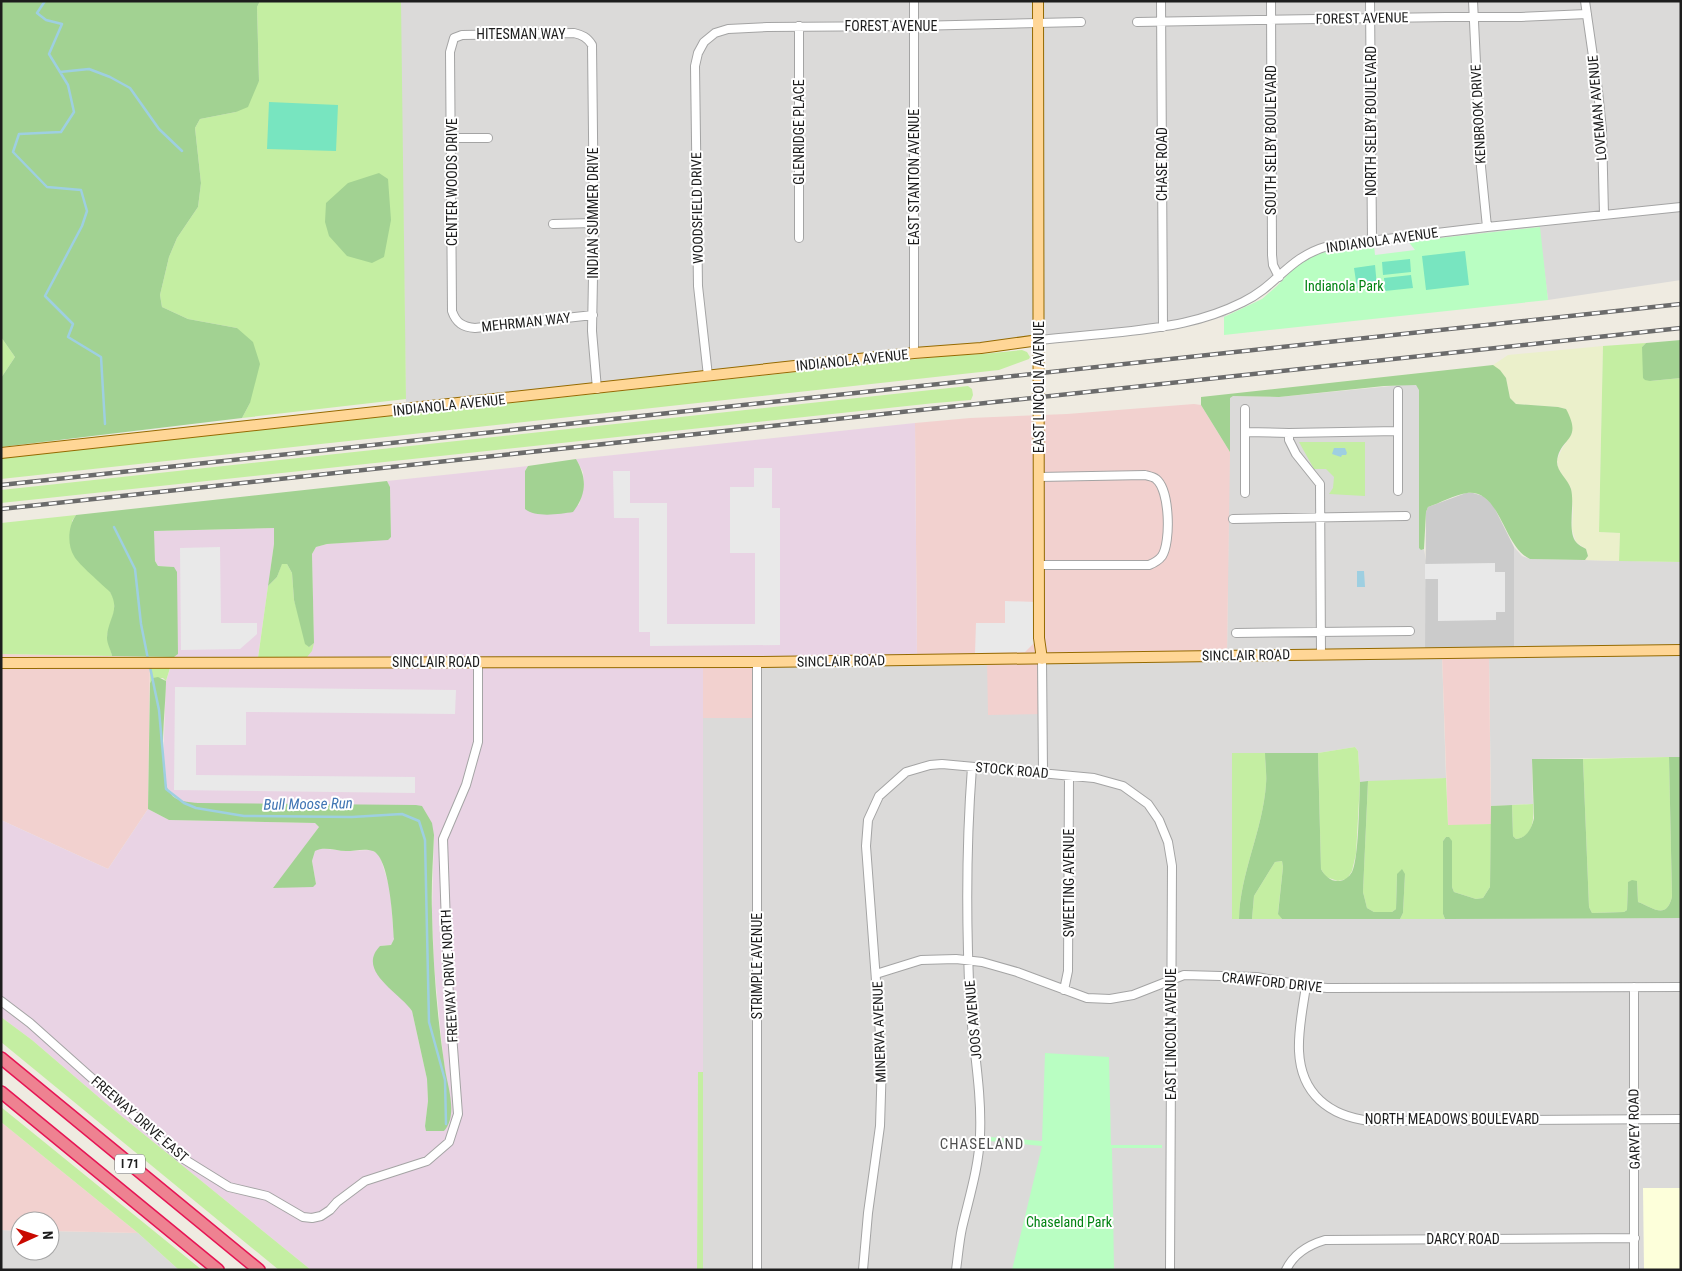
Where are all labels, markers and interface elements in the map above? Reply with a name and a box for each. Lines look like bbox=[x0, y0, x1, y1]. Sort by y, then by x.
street label: FOREST AVENUE bbox=[1315, 9, 1409, 27]
street label: FOREST AVENUE bbox=[845, 18, 937, 34]
street label: HITESMAN WAY bbox=[476, 26, 566, 42]
street label: NORTH SELBY BOULEVARD bbox=[1363, 46, 1379, 196]
street label: LOVEMAN AVENUE bbox=[1584, 55, 1610, 161]
street label: KENBROOK DRIVE bbox=[1467, 64, 1489, 164]
street label: SOUTH SELBY BOULEVARD bbox=[1263, 65, 1279, 215]
street label: GLENRIDGE PLACE bbox=[791, 79, 807, 185]
street label: EAST STANTON AVENUE bbox=[906, 109, 922, 245]
street label: CENTER WOODS DRIVE bbox=[444, 118, 460, 246]
street label: CHASE ROAD bbox=[1154, 127, 1170, 201]
street label: INDIAN SUMMER DRIVE bbox=[585, 147, 601, 279]
street label: WOODSFIELD DRIVE bbox=[688, 152, 706, 264]
street label: INDIANOLA AVENUE bbox=[1325, 224, 1439, 256]
park label: Indianola Park bbox=[1304, 278, 1384, 294]
street label: MEHRMAN WAY bbox=[481, 309, 572, 335]
street label: EAST LINCOLN AVENUE bbox=[1031, 321, 1047, 453]
street label: INDIANOLA AVENUE bbox=[795, 346, 909, 374]
street label: INDIANOLA AVENUE bbox=[392, 391, 506, 419]
street label: SINCLAIR ROAD bbox=[1202, 646, 1290, 664]
street label: SINCLAIR ROAD bbox=[797, 652, 885, 670]
street label: SINCLAIR ROAD bbox=[392, 654, 480, 670]
street label: STOCK ROAD bbox=[975, 759, 1049, 781]
water label: Bull Moose Run bbox=[263, 794, 353, 814]
street label: SWEETING AVENUE bbox=[1061, 829, 1077, 937]
street label: FREEWAY DRIVE NORTH bbox=[438, 909, 460, 1043]
street label: STRIMPLE AVENUE bbox=[749, 913, 765, 1019]
street label: EAST LINCOLN AVENUE bbox=[1163, 968, 1179, 1100]
street label: CRAWFORD DRIVE bbox=[1221, 969, 1323, 995]
street label: JOOS AVENUE bbox=[962, 979, 984, 1060]
street label: MINERVA AVENUE bbox=[869, 981, 889, 1083]
street label: FREEWAY DRIVE EAST bbox=[88, 1073, 192, 1165]
street label: GARVEY ROAD bbox=[1625, 1088, 1643, 1170]
street label: NORTH MEADOWS BOULEVARD bbox=[1365, 1111, 1539, 1127]
district label: CHASELAND bbox=[940, 1135, 1024, 1153]
road number: I 71 bbox=[115, 1154, 145, 1174]
north arrow bbox=[10, 1211, 60, 1261]
park label: Chaseland Park bbox=[1026, 1214, 1113, 1230]
text: N bbox=[40, 1231, 56, 1240]
street label: DARCY ROAD bbox=[1426, 1231, 1500, 1247]

